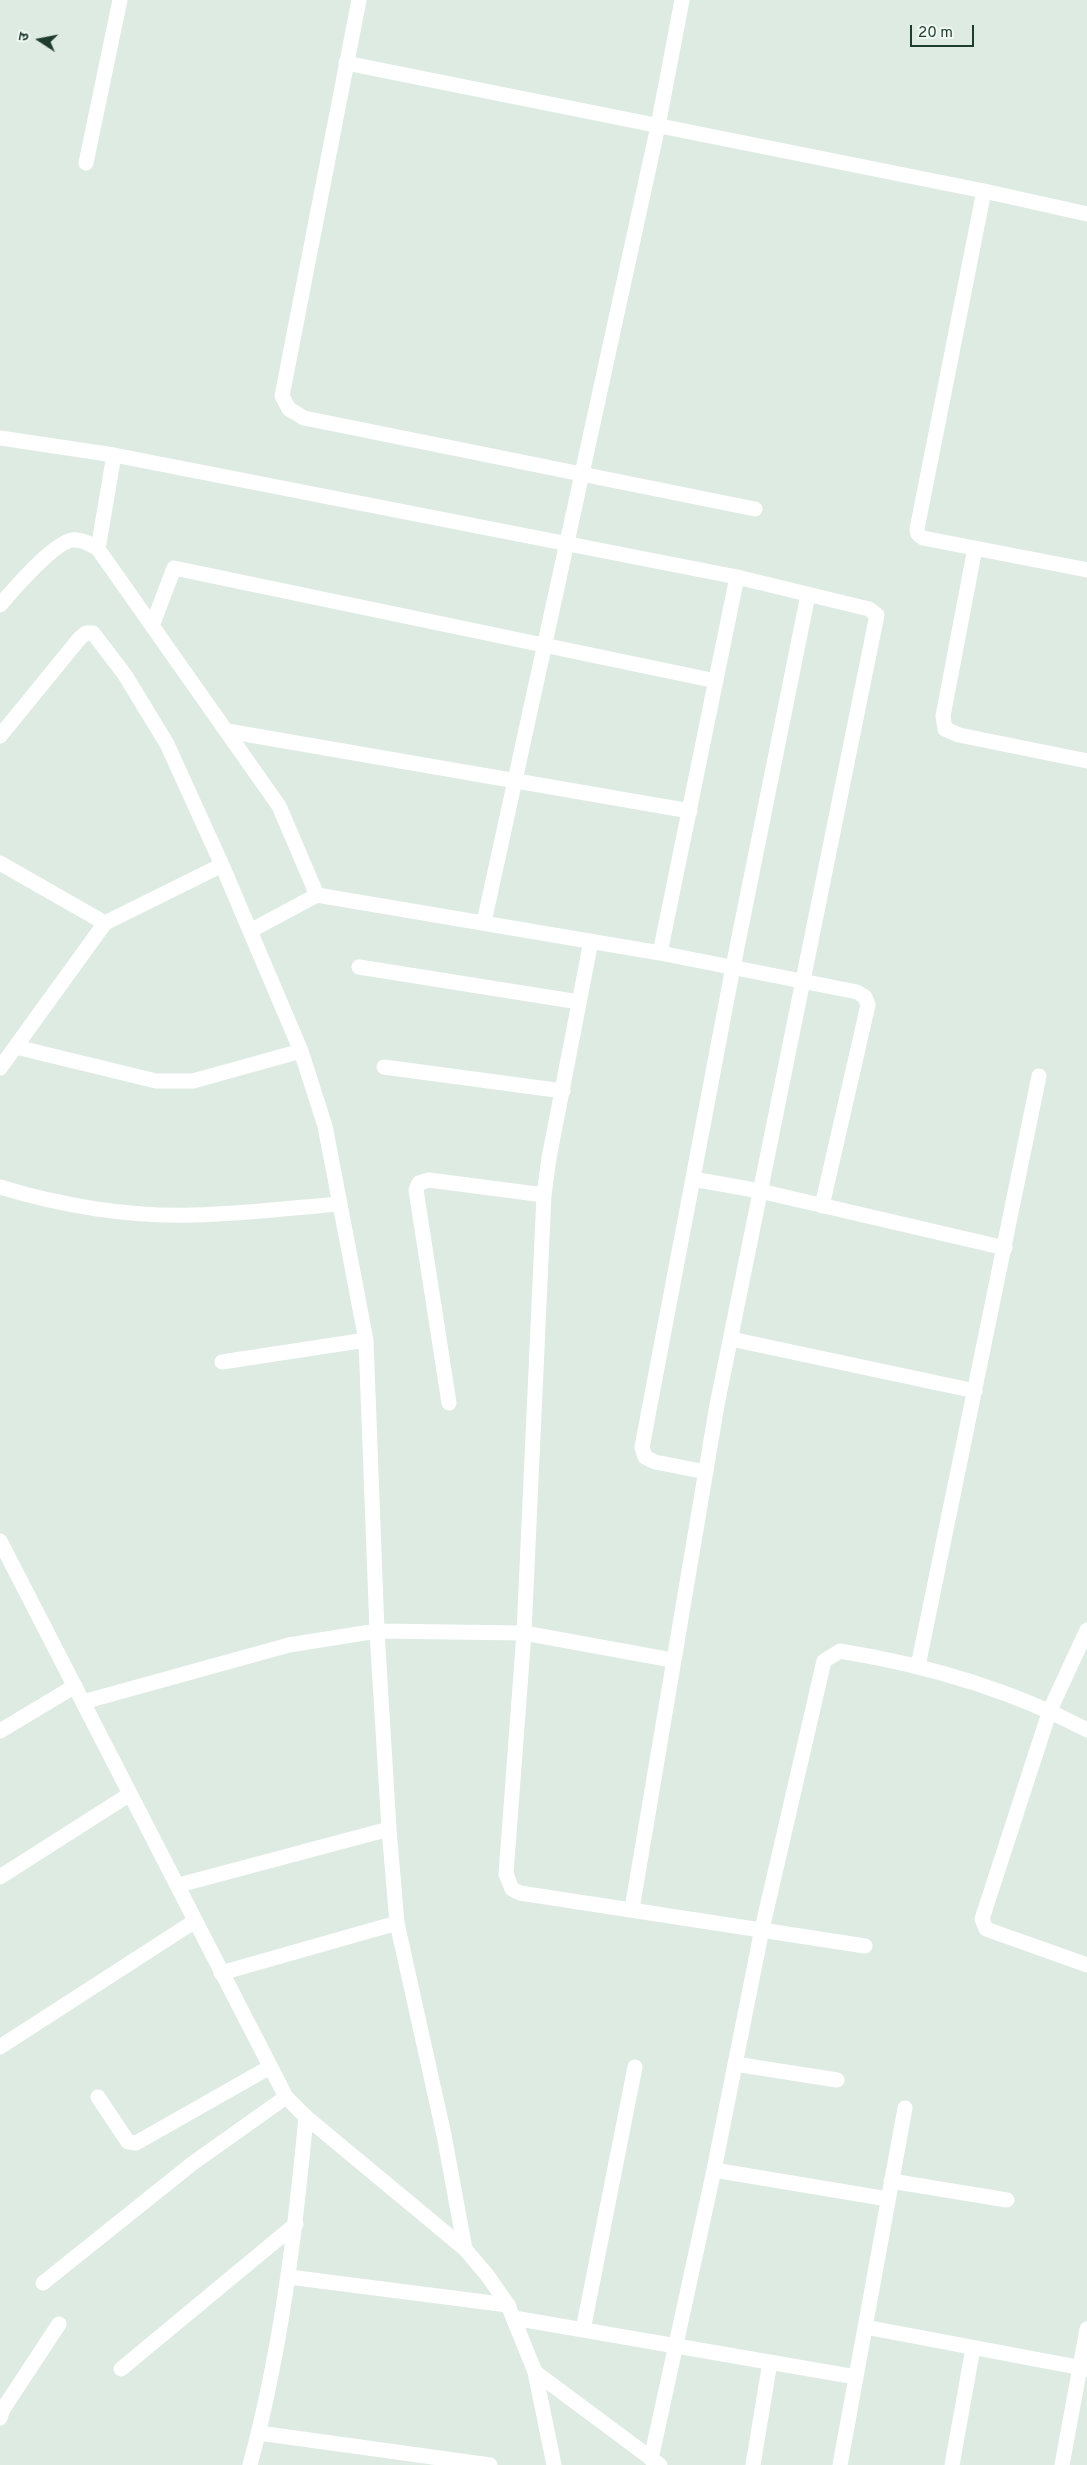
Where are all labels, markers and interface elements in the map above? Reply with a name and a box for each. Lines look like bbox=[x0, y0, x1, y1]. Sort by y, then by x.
north arrow bbox=[15, 15, 65, 65]
scale bar bbox=[912, 15, 976, 47]
text: 20 m bbox=[918, 24, 953, 43]
text: उ bbox=[16, 31, 34, 43]

